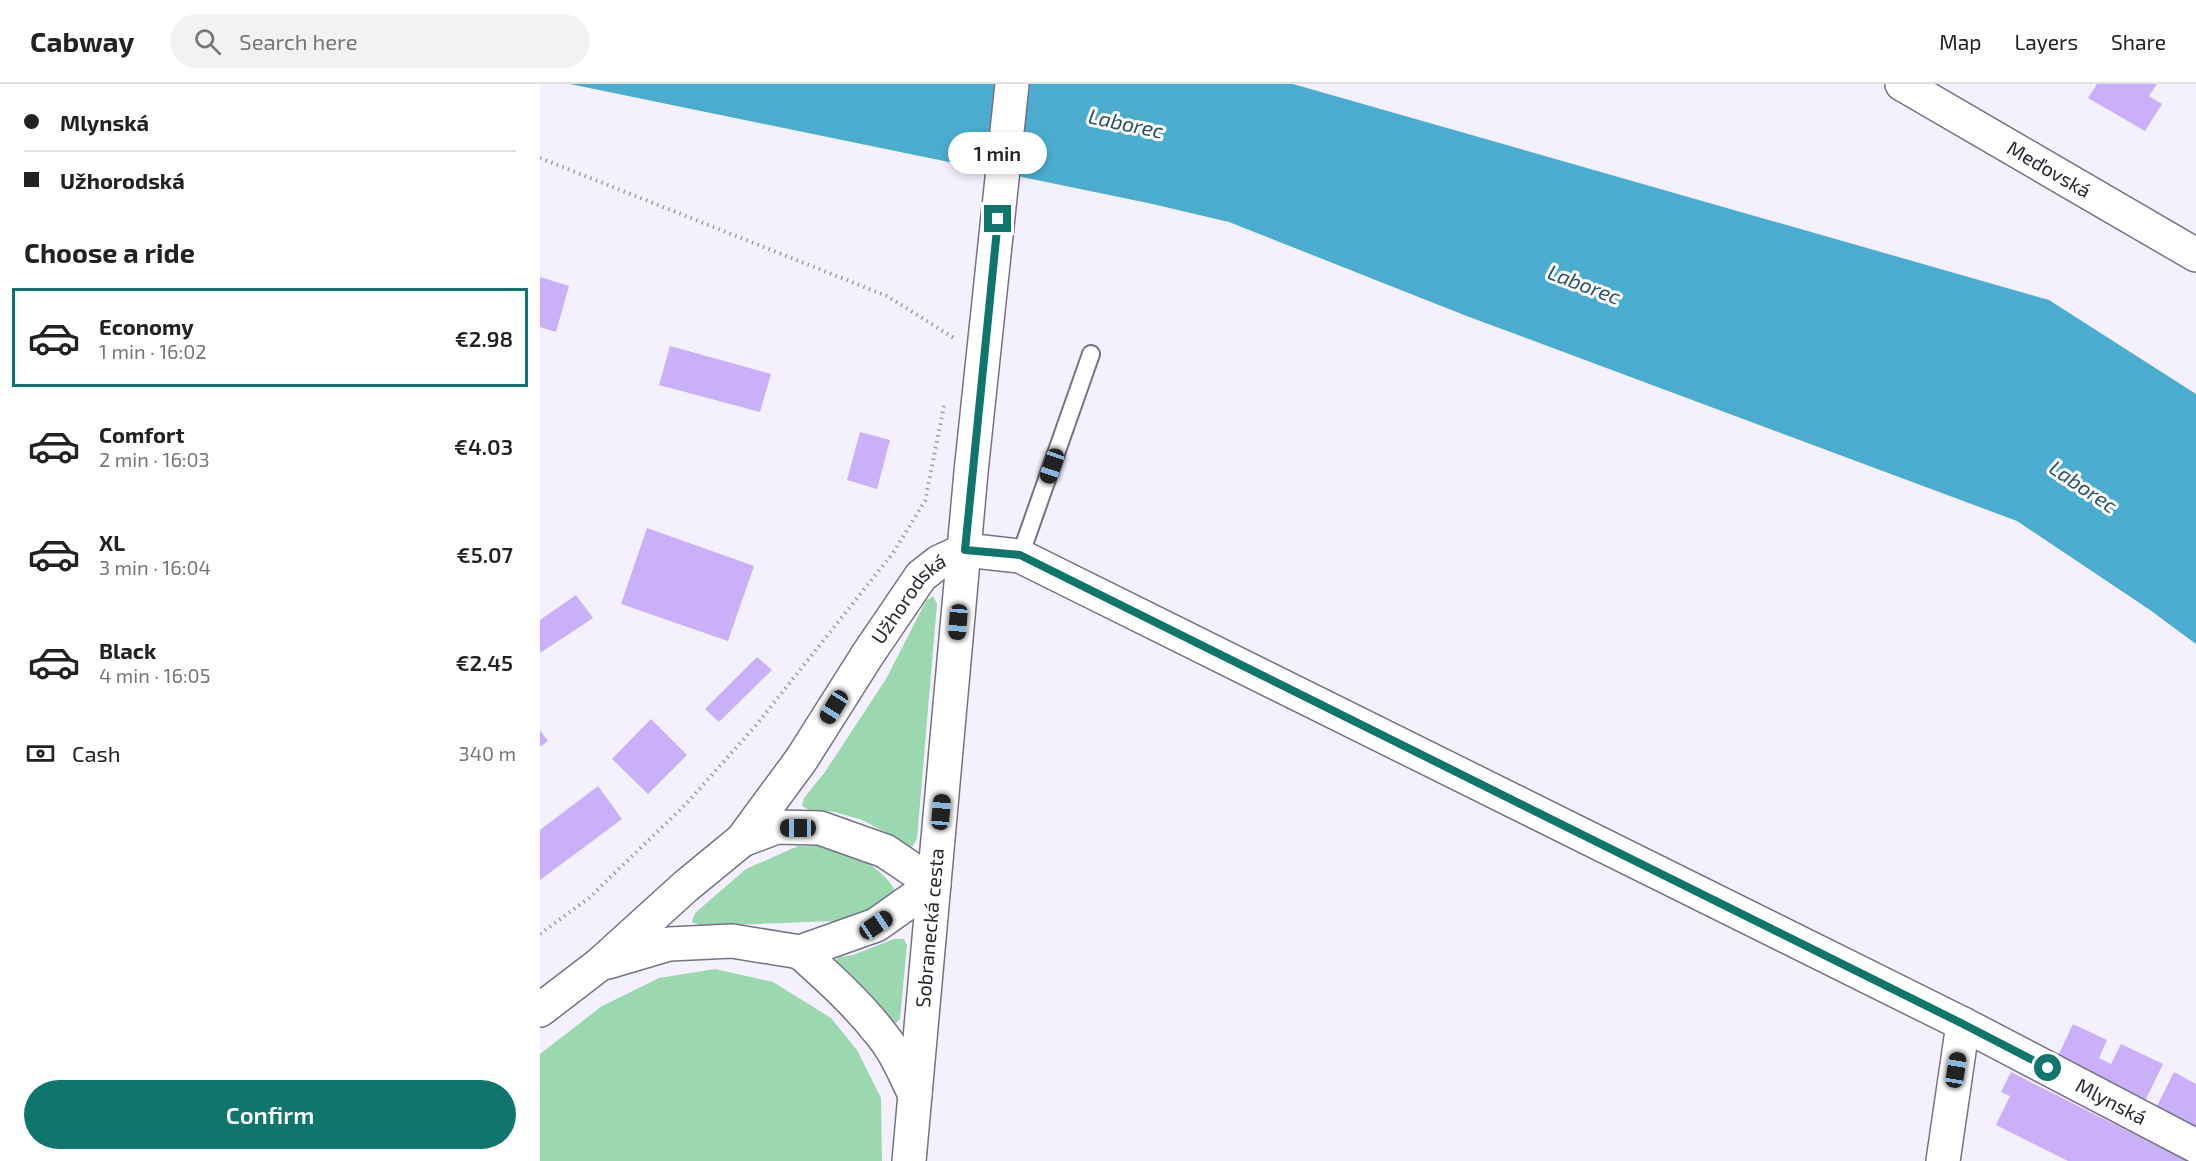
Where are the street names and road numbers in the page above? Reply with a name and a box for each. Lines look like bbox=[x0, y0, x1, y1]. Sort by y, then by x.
street label: Meďovská bbox=[2003, 135, 2096, 202]
street label: Užhorodská bbox=[866, 548, 949, 648]
street label: Sobranecká cesta bbox=[910, 847, 948, 1009]
street label: Mlynská bbox=[2072, 1072, 2151, 1129]

